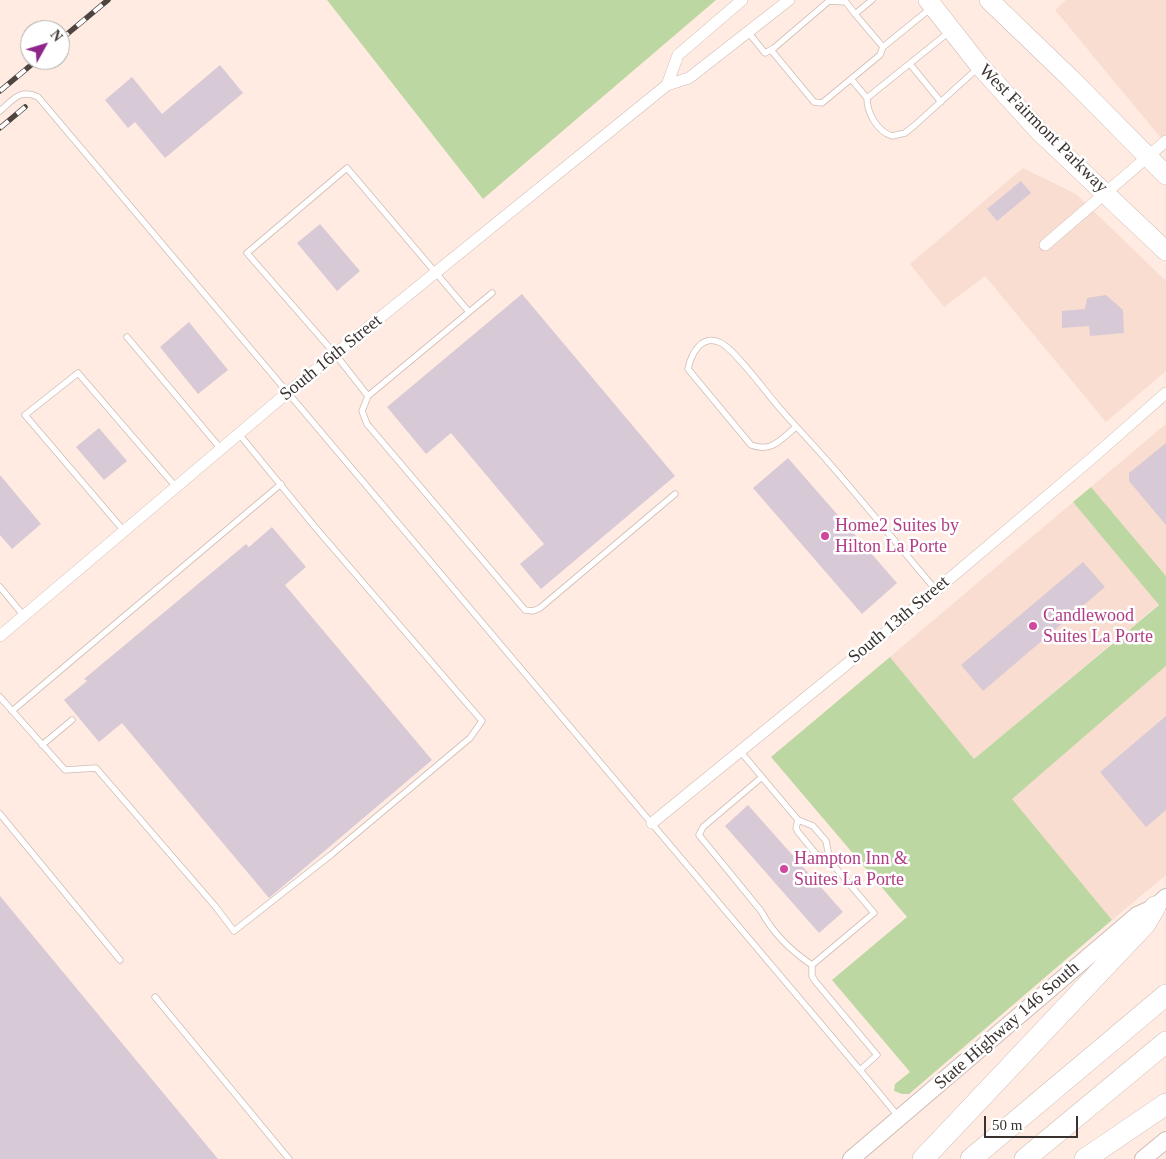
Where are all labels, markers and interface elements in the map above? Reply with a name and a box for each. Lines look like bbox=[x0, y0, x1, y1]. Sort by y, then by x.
north arrow bbox=[20, 20, 70, 70]
text: N bbox=[47, 27, 65, 45]
street label: West Fairmont Parkway bbox=[974, 60, 1112, 198]
street label: South 16th Street bbox=[276, 310, 386, 406]
place label: Home2 Suites by Hilton La Porte bbox=[835, 515, 959, 558]
marker: Home2 Suites by Hilton La Porte bbox=[819, 530, 831, 542]
street label: South 13th Street bbox=[844, 572, 954, 668]
place label: Candlewood Suites La Porte bbox=[1043, 605, 1153, 648]
marker: Candlewood Suites La Porte bbox=[1027, 620, 1039, 632]
place label: Hampton Inn & Suites La Porte bbox=[794, 848, 908, 891]
marker: Hampton Inn & Suites La Porte bbox=[778, 863, 790, 875]
street label: State Highway 146 South bbox=[930, 957, 1084, 1095]
scale bar bbox=[986, 1106, 1080, 1138]
text: 50 m bbox=[992, 1117, 1022, 1133]

